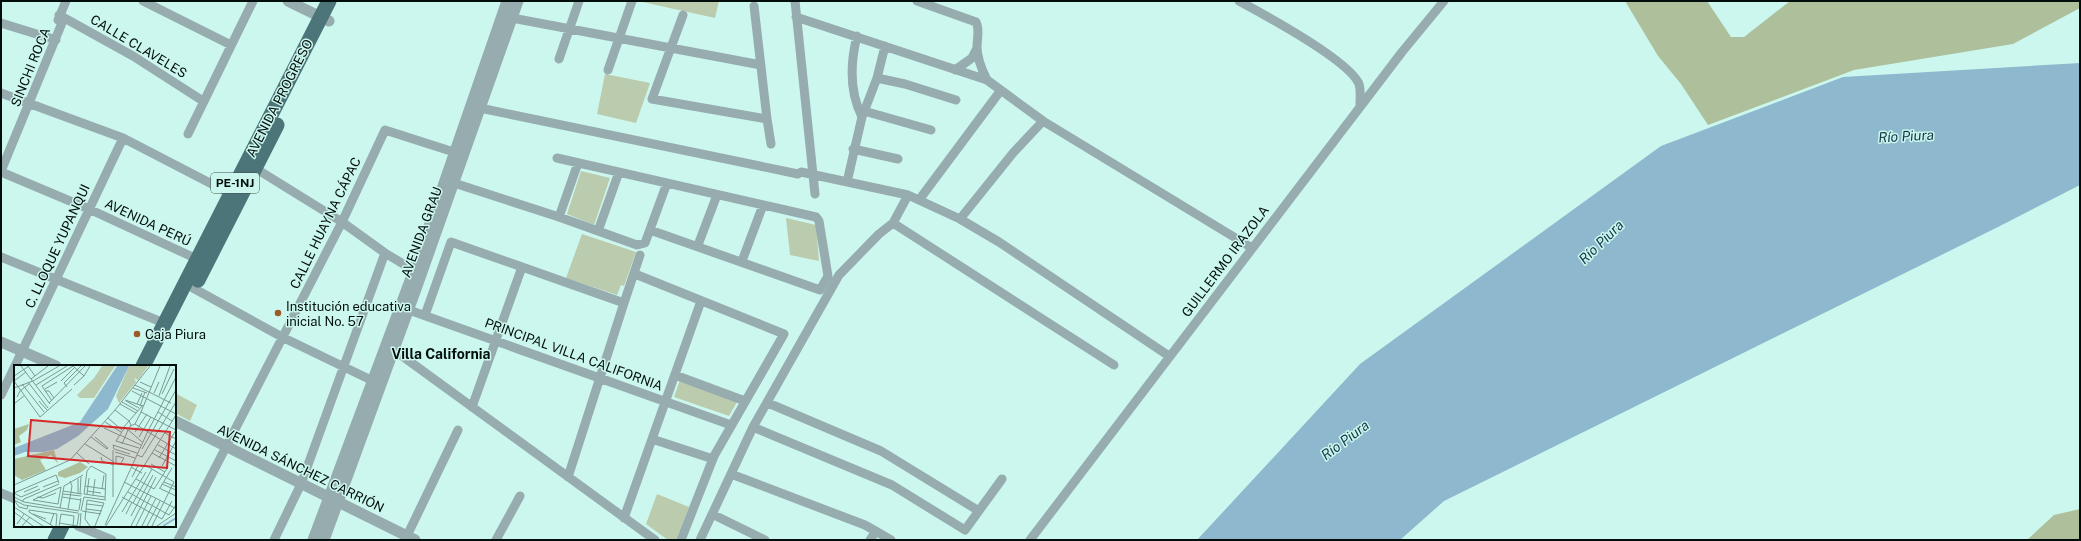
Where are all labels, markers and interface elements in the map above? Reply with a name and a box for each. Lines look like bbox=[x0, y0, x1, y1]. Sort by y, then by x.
street label: CALLE CLAVELES bbox=[88, 12, 190, 81]
street label: SINCHI ROCA bbox=[8, 25, 53, 109]
street label: AVENIDA PROGRESO bbox=[243, 37, 316, 160]
water label: Río Piura bbox=[1878, 127, 1934, 145]
street label: CALLE HUAYNA CÁPAC bbox=[286, 155, 364, 291]
road number: PE-1NJ bbox=[211, 173, 259, 193]
street label: C. LLOQUE YUPANQUI bbox=[22, 182, 93, 310]
street label: AVENIDA GRAU bbox=[398, 185, 445, 280]
street label: AVENIDA PERÚ bbox=[102, 195, 194, 249]
street label: GUILLERMO IRAZOLA bbox=[1179, 203, 1272, 320]
water label: Río Piura bbox=[1575, 217, 1627, 267]
place label: Institución educativa inicial No. 57 bbox=[286, 299, 411, 329]
marker: Institución educativa inicial No. 57 bbox=[273, 308, 283, 318]
street label: PRINCIPAL VILLA CALIFORNIA bbox=[483, 315, 665, 394]
place label: Caja Piura bbox=[145, 327, 206, 342]
marker: Caja Piura bbox=[132, 329, 142, 339]
district label: Villa California bbox=[391, 346, 491, 362]
inset map bbox=[14, 365, 176, 527]
water label: Río Piura bbox=[1318, 417, 1372, 463]
street label: AVENIDA SÁNCHEZ CARRIÓN bbox=[215, 421, 387, 515]

